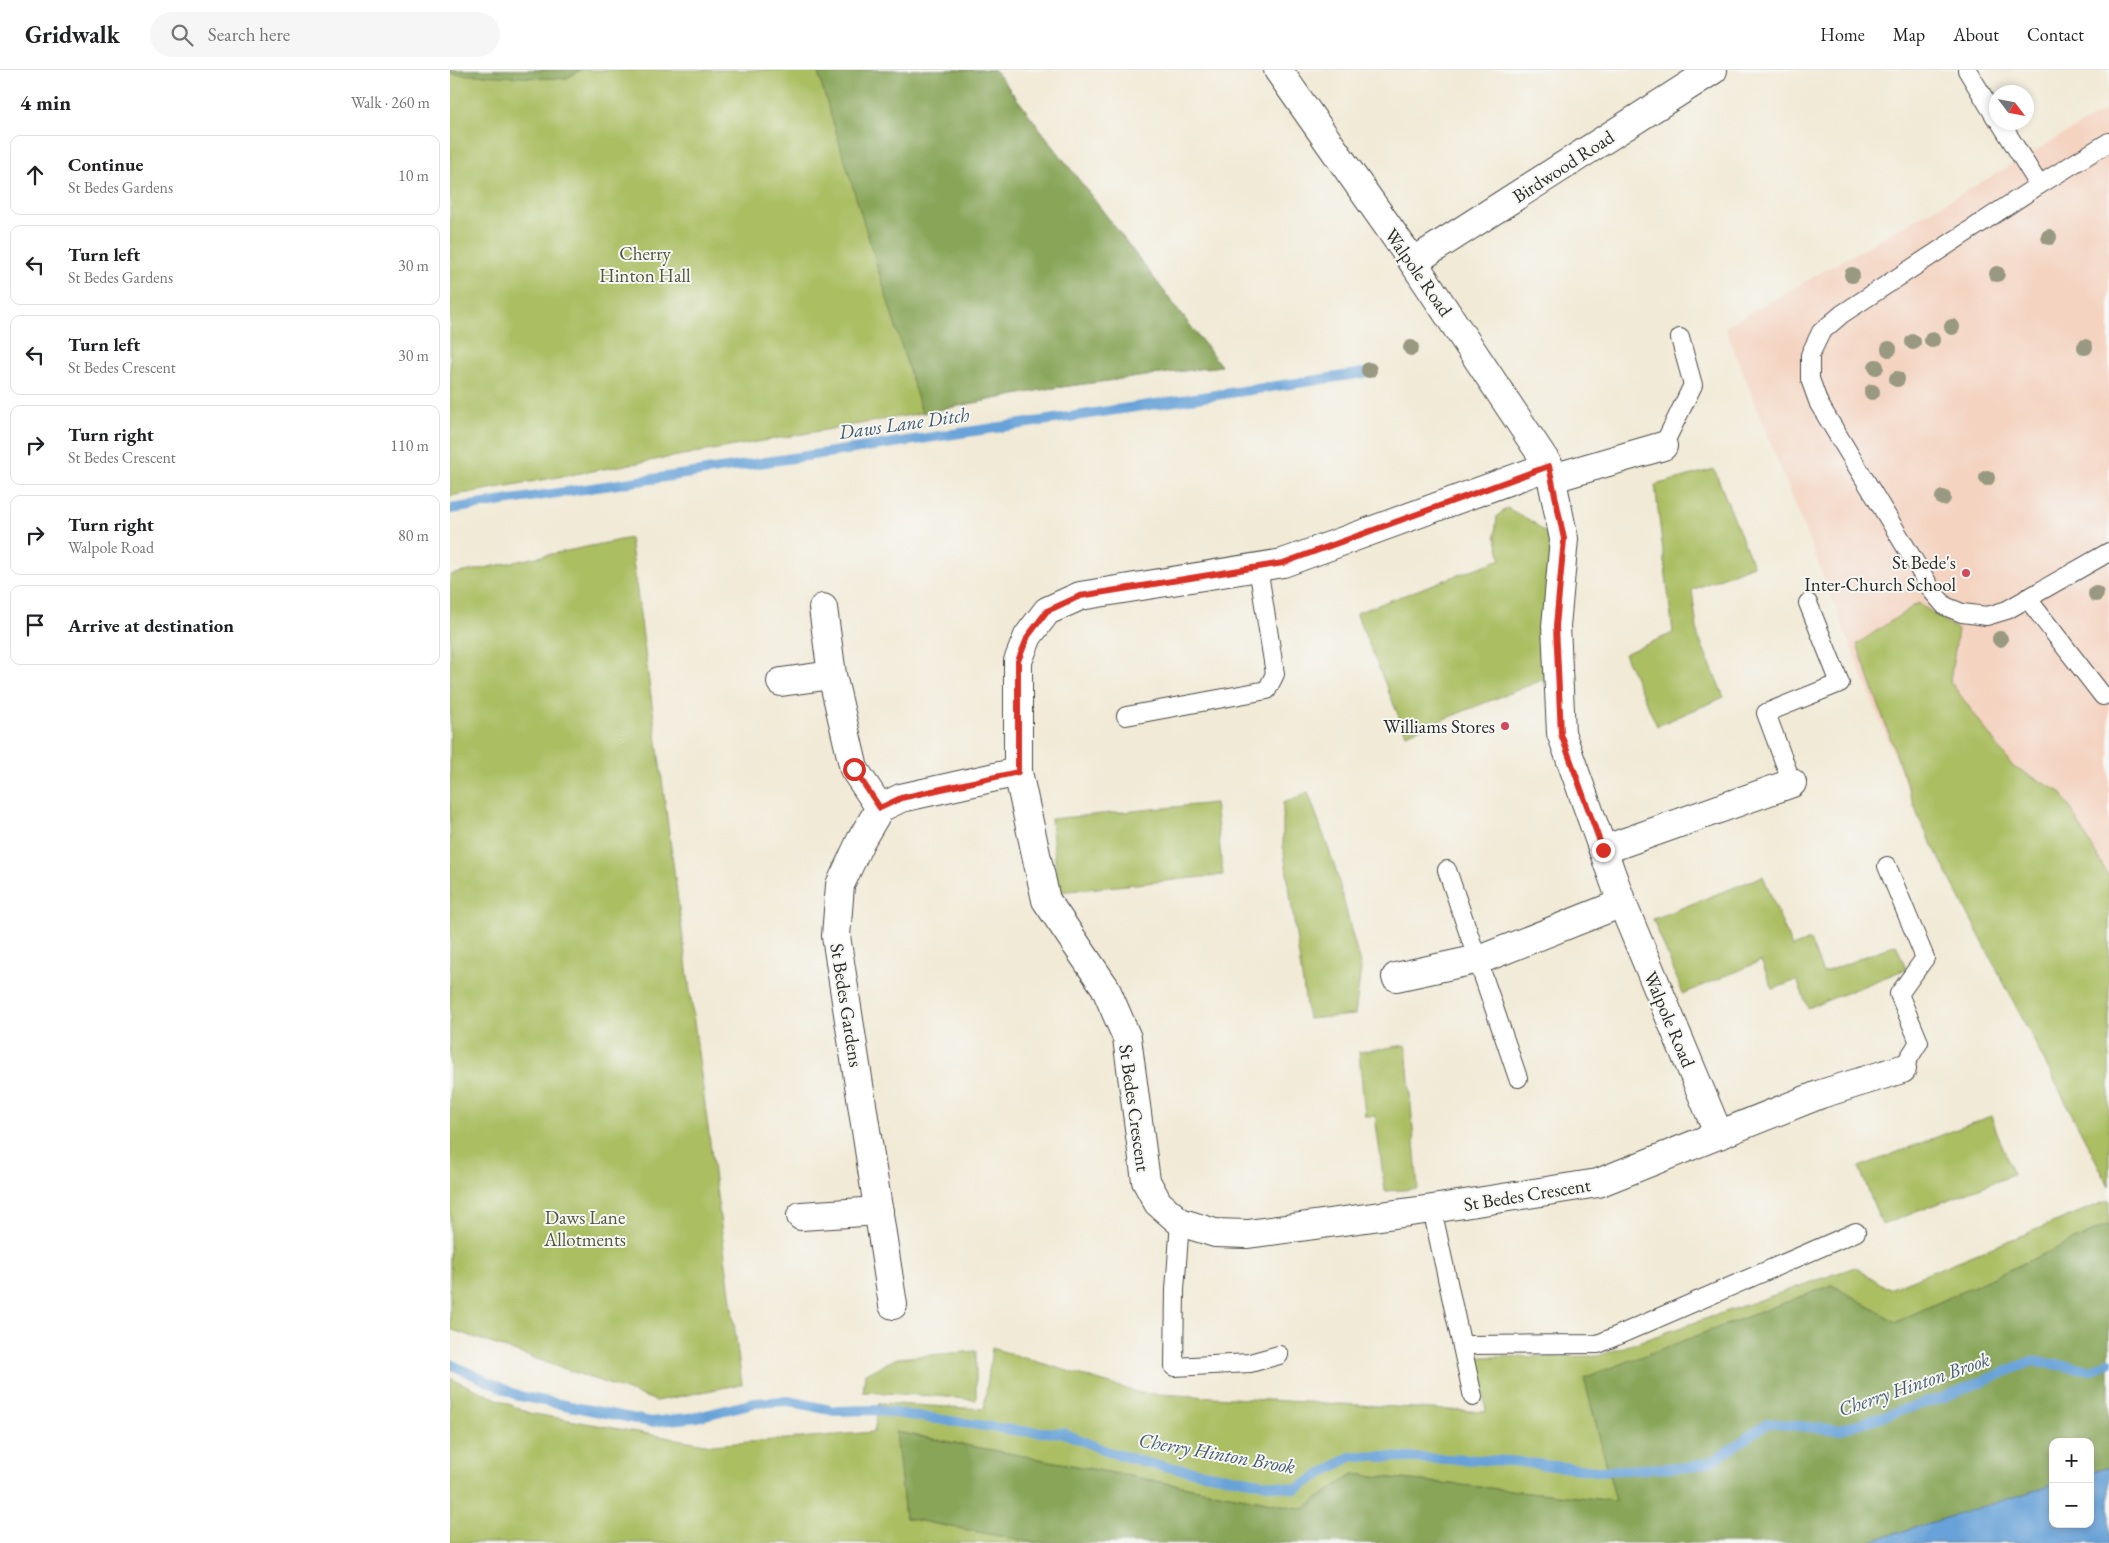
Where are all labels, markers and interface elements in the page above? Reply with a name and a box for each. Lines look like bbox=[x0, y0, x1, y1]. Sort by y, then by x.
search box bbox=[150, 12, 500, 57]
text: Gridwalk bbox=[25, 19, 120, 50]
icon: search bbox=[168, 21, 196, 49]
text: Search here bbox=[208, 22, 290, 47]
text: Home bbox=[1820, 23, 1865, 46]
text: Map bbox=[1893, 23, 1925, 46]
text: About bbox=[1953, 23, 1999, 46]
text: Contact bbox=[2027, 23, 2084, 46]
north arrow bbox=[1989, 85, 2034, 130]
text: 4 min bbox=[20, 89, 71, 116]
text: Walk · 260 m bbox=[351, 92, 430, 113]
street label: Birdwood Road bbox=[1508, 124, 1619, 209]
text: Continue bbox=[68, 152, 143, 177]
icon: ahead bbox=[21, 161, 49, 189]
text: 10 m bbox=[398, 165, 429, 186]
text: St Bedes Gardens bbox=[68, 177, 173, 198]
street label: Walpole Road bbox=[1379, 223, 1458, 322]
park label: Cherry Hinton Hall bbox=[599, 241, 691, 288]
text: Turn left bbox=[68, 242, 140, 267]
icon: left bbox=[21, 251, 49, 279]
text: 30 m bbox=[398, 255, 429, 276]
text: St Bedes Gardens bbox=[68, 267, 173, 288]
text: Turn left bbox=[68, 332, 140, 357]
icon: left bbox=[21, 341, 49, 369]
text: 30 m bbox=[398, 345, 429, 366]
text: St Bedes Crescent bbox=[68, 357, 176, 378]
water label: Daws Lane Ditch bbox=[836, 401, 971, 445]
text: Turn right bbox=[68, 422, 154, 447]
icon: right bbox=[21, 431, 49, 459]
text: 110 m bbox=[390, 435, 429, 456]
text: St Bedes Crescent bbox=[68, 447, 176, 468]
text: Turn right bbox=[68, 512, 154, 537]
icon: right bbox=[21, 521, 49, 549]
text: 80 m bbox=[398, 525, 429, 546]
text: Walpole Road bbox=[68, 537, 154, 558]
place label: St Bede's Inter-Church School bbox=[1804, 550, 1956, 597]
marker: St Bede's Inter-Church School bbox=[1960, 567, 1972, 579]
icon: arrive bbox=[21, 611, 49, 639]
text: Arrive at destination bbox=[68, 613, 234, 638]
place label: Williams Stores bbox=[1383, 714, 1495, 739]
marker: Williams Stores bbox=[1499, 720, 1511, 732]
route start bbox=[843, 758, 866, 781]
route end bbox=[1592, 839, 1615, 862]
street label: St Bedes Gardens bbox=[824, 941, 869, 1069]
street label: Walpole Road bbox=[1638, 967, 1701, 1071]
street label: St Bedes Crescent bbox=[1113, 1043, 1156, 1173]
street label: St Bedes Crescent bbox=[1462, 1172, 1592, 1217]
park label: Daws Lane Allotments bbox=[543, 1205, 626, 1252]
water label: Cherry Hinton Brook bbox=[1835, 1346, 1993, 1422]
water label: Cherry Hinton Brook bbox=[1137, 1426, 1297, 1480]
map controls bbox=[2049, 1438, 2094, 1528]
button: + bbox=[2049, 1438, 2094, 1483]
button: − bbox=[2049, 1483, 2094, 1528]

